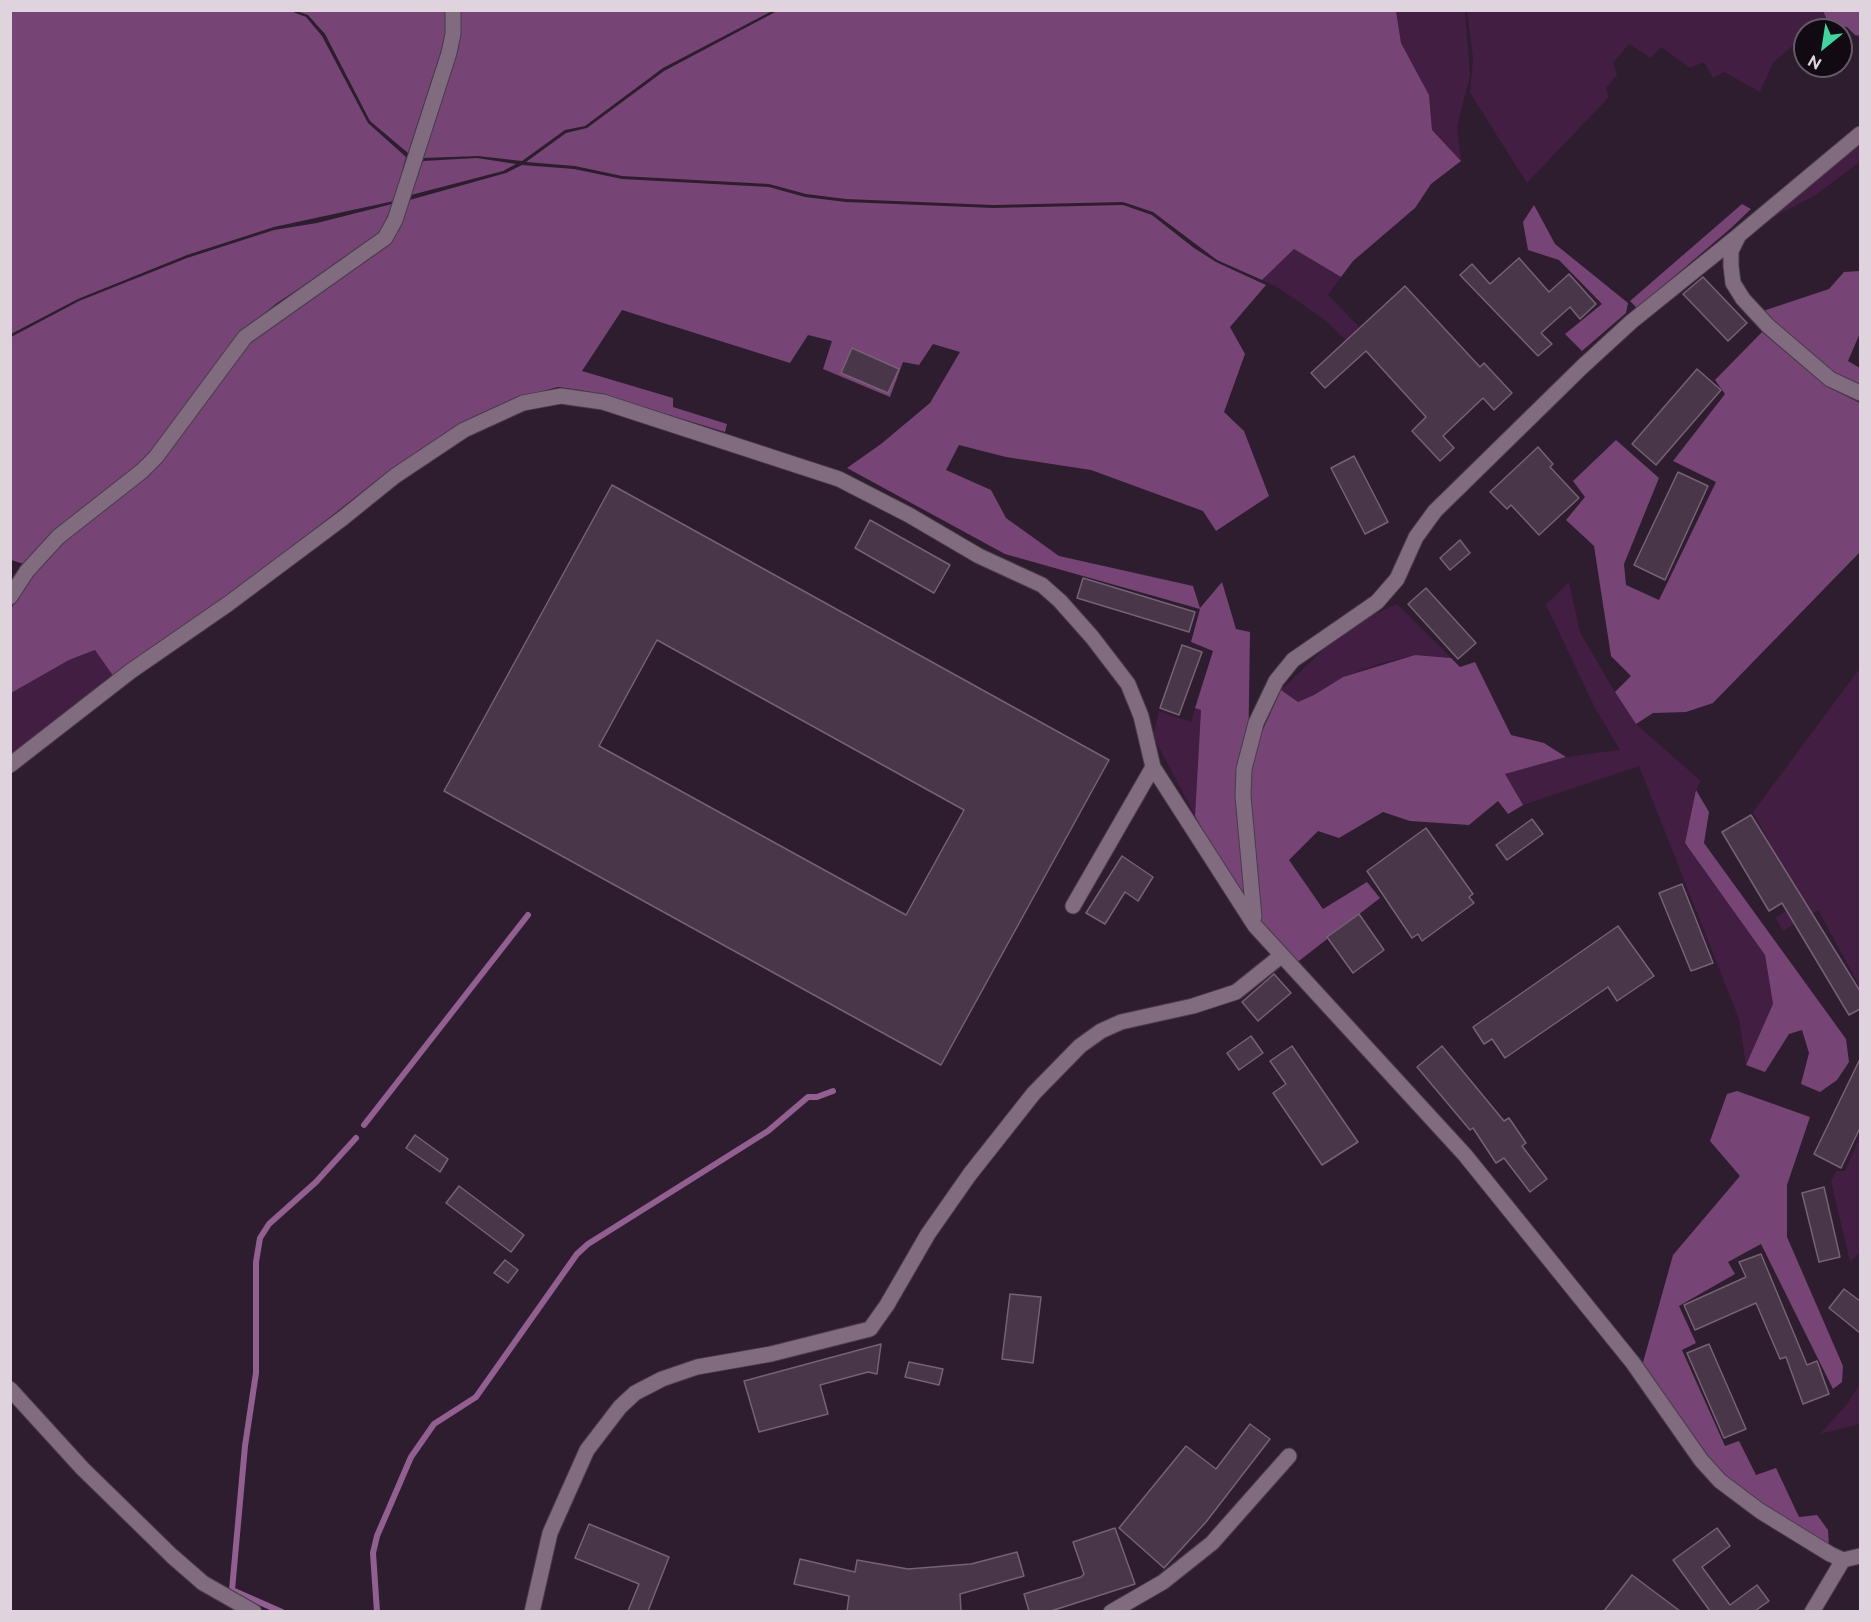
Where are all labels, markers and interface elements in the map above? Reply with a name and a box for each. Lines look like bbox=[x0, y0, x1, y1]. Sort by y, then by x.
north arrow bbox=[1793, 18, 1853, 78]
text: N bbox=[1805, 51, 1825, 74]

